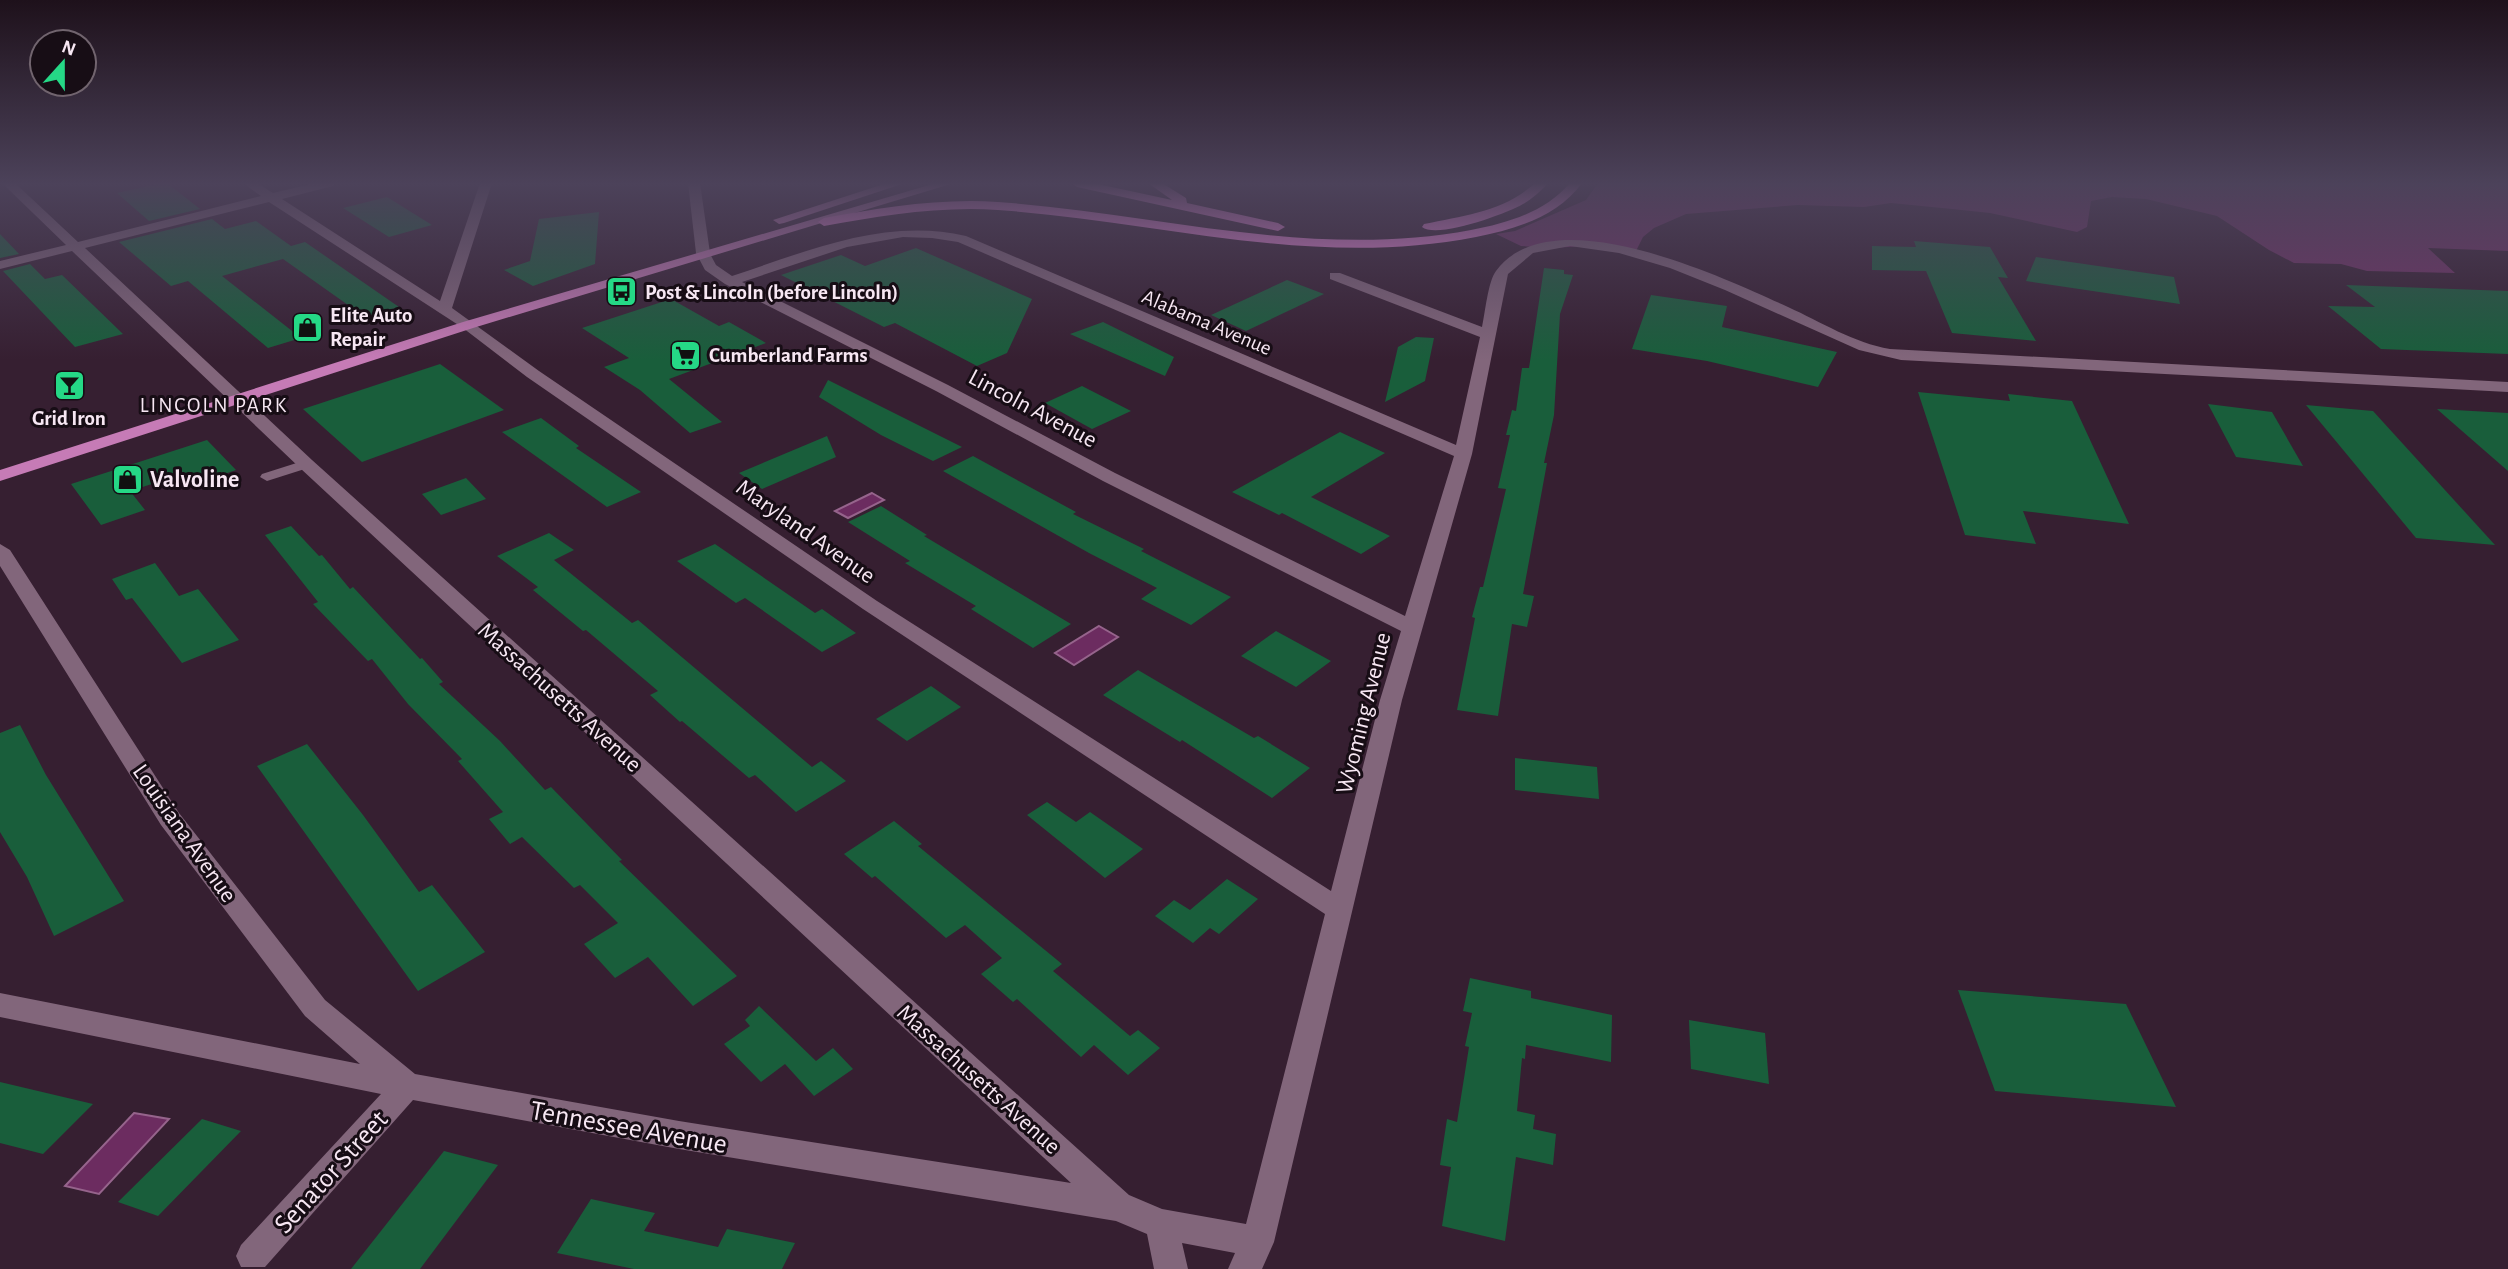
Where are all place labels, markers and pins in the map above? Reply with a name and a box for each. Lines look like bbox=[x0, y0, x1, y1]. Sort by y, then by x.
bus stop icon: Post & Lincoln (before Lincoln) bbox=[605, 275, 639, 309]
place label: Post & Lincoln (before Lincoln) bbox=[645, 282, 898, 303]
place label: Elite Auto Repair bbox=[330, 305, 412, 350]
shop icon: Elite Auto Repair bbox=[290, 310, 324, 344]
supermarket icon: Cumberland Farms bbox=[669, 338, 703, 372]
place label: Cumberland Farms bbox=[709, 345, 868, 366]
bar icon: Grid Iron bbox=[52, 369, 86, 403]
place label: Grid Iron bbox=[32, 408, 106, 429]
shop icon: Valvoline bbox=[110, 462, 144, 496]
place label: Valvoline bbox=[150, 468, 239, 492]

